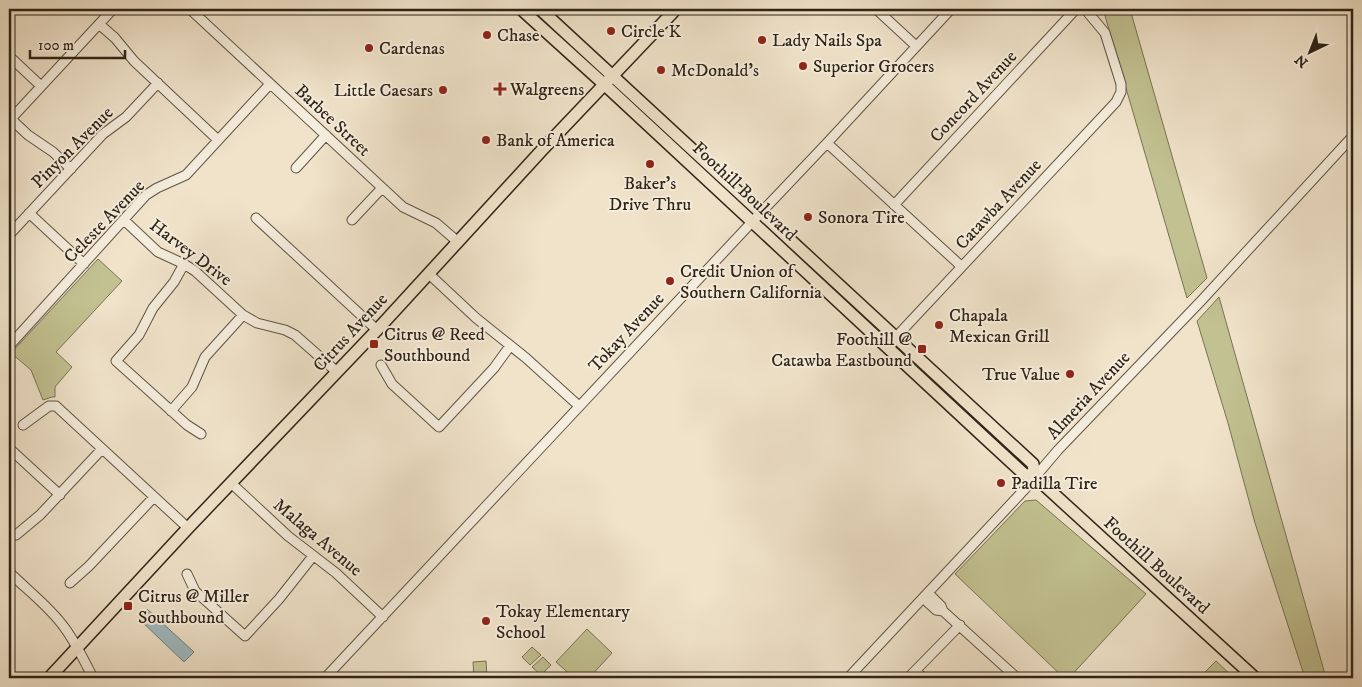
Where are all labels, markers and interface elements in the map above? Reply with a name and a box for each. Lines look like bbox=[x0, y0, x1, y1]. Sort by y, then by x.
place label: Circle K bbox=[621, 21, 682, 43]
place label: Chase bbox=[497, 25, 540, 47]
marker: Circle K bbox=[605, 25, 617, 37]
scale bar bbox=[30, 28, 125, 60]
north arrow bbox=[1284, 28, 1334, 78]
marker: Chase bbox=[481, 29, 493, 41]
place label: Lady Nails Spa bbox=[772, 30, 882, 52]
marker: Lady Nails Spa bbox=[756, 34, 768, 46]
text: 100 m bbox=[38, 36, 74, 55]
place label: Cardenas bbox=[379, 38, 445, 60]
marker: Cardenas bbox=[363, 42, 375, 54]
street label: Concord Avenue bbox=[925, 46, 1022, 147]
text: N bbox=[1291, 50, 1312, 71]
place label: Superior Grocers bbox=[813, 56, 934, 78]
place label: McDonald's bbox=[671, 60, 759, 82]
marker: Superior Grocers bbox=[797, 60, 809, 72]
marker: McDonald's bbox=[655, 64, 667, 76]
place label: Walgreens bbox=[509, 79, 584, 101]
street label: Barbee Street bbox=[290, 80, 375, 161]
place label: Little Caesars bbox=[334, 80, 433, 102]
marker: Walgreens bbox=[494, 83, 506, 95]
marker: Little Caesars bbox=[437, 84, 449, 96]
street label: Pinyon Avenue bbox=[27, 102, 118, 193]
place label: Bank of America bbox=[496, 130, 615, 152]
marker: Bank of America bbox=[480, 134, 492, 146]
street label: Foothill Boulevard bbox=[687, 138, 801, 246]
street label: Catawba Avenue bbox=[951, 155, 1046, 255]
marker: Baker's Drive Thru bbox=[644, 158, 656, 170]
place label: Baker's Drive Thru bbox=[609, 173, 692, 216]
street label: Celeste Avenue bbox=[60, 175, 150, 268]
place label: Sonora Tire bbox=[818, 207, 905, 229]
marker: Sonora Tire bbox=[802, 211, 814, 223]
street label: Harvey Drive bbox=[145, 215, 236, 291]
place label: Credit Union of Southern California bbox=[680, 261, 822, 304]
marker: Credit Union of Southern California bbox=[664, 275, 676, 287]
street label: Tokay Avenue bbox=[584, 288, 669, 377]
street label: Citrus Avenue bbox=[309, 289, 393, 377]
place label: Chapala Mexican Grill bbox=[949, 305, 1050, 348]
marker: Chapala Mexican Grill bbox=[933, 319, 945, 331]
place label: Citrus @ Reed Southbound bbox=[384, 324, 485, 367]
place label: Foothill @ Catawba Eastbound bbox=[771, 329, 912, 372]
marker: Citrus @ Reed Southbound bbox=[368, 338, 380, 350]
marker: Foothill @ Catawba Eastbound bbox=[916, 343, 928, 355]
street label: Almeria Avenue bbox=[1042, 347, 1135, 444]
place label: True Value bbox=[982, 364, 1060, 386]
marker: True Value bbox=[1064, 368, 1076, 380]
place label: Padilla Tire bbox=[1011, 473, 1097, 495]
marker: Padilla Tire bbox=[995, 477, 1007, 489]
street label: Malaga Avenue bbox=[268, 494, 366, 581]
street label: Foothill Boulevard bbox=[1099, 512, 1214, 619]
place label: Citrus @ Miller Southbound bbox=[138, 586, 249, 629]
marker: Citrus @ Miller Southbound bbox=[122, 600, 134, 612]
place label: Tokay Elementary School bbox=[496, 601, 630, 644]
marker: Tokay Elementary School bbox=[480, 615, 492, 627]

